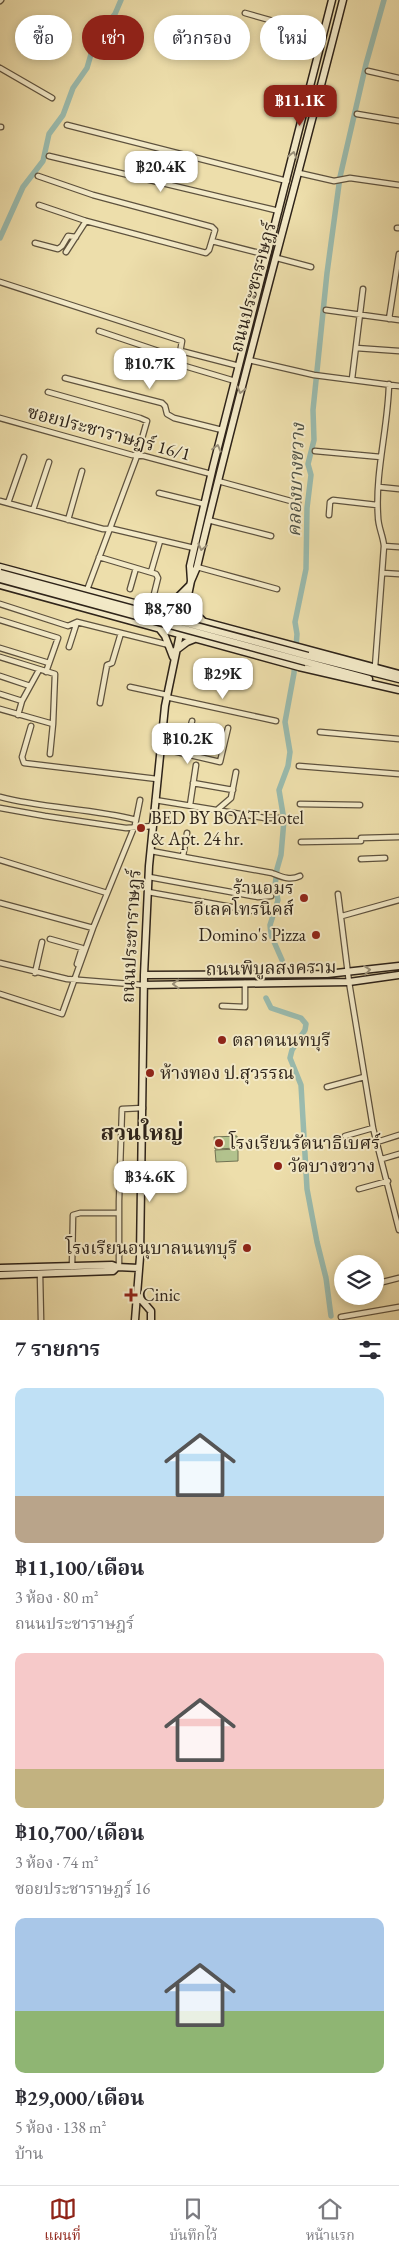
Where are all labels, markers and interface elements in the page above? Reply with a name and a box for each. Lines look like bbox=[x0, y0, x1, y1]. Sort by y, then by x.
chip: ซื้อ bbox=[15, 15, 72, 60]
chip: เช่า bbox=[82, 15, 144, 60]
chip: ตัวกรอง bbox=[154, 15, 250, 60]
chip: ใหม่ bbox=[260, 15, 326, 60]
pin: ฿11.1K bbox=[259, 84, 341, 127]
text: ฿11.1K bbox=[275, 90, 325, 111]
pin: ฿20.4K bbox=[120, 150, 202, 193]
one-way arrow bbox=[287, 150, 298, 159]
text: ฿20.4K bbox=[136, 156, 186, 177]
street label: ถนนประชาราษฎร์ bbox=[224, 218, 281, 354]
pin: ฿10.7K bbox=[109, 348, 191, 390]
text: ฿10.7K bbox=[125, 353, 175, 374]
one-way arrow bbox=[236, 385, 247, 394]
street label: ซอยประชาราษฎร์ 16/1 bbox=[25, 400, 193, 465]
water label: คลองบางขวาง bbox=[281, 421, 310, 537]
one-way arrow bbox=[212, 444, 222, 452]
one-way arrow bbox=[197, 543, 208, 552]
pin: ฿8,780 bbox=[127, 592, 209, 635]
text: ฿8,780 bbox=[145, 598, 191, 619]
pin: ฿29K bbox=[193, 658, 253, 700]
text: ฿29K bbox=[204, 663, 242, 684]
pin: ฿10.2K bbox=[147, 722, 229, 765]
text: ฿10.2K bbox=[163, 728, 213, 749]
place label: BED BY BOAT Hotel & Apt. 24 hr. bbox=[151, 806, 304, 850]
marker: BED BY BOAT Hotel & Apt. 24 hr. bbox=[135, 822, 147, 834]
street label: ถนนประชาราษฎร์ bbox=[116, 868, 146, 1003]
place label: ร้านอมร อีเลคโทรนิคส์ bbox=[193, 876, 294, 920]
marker: ร้านอมร อีเลคโทรนิคส์ bbox=[298, 892, 310, 904]
place label: Domino's Pizza bbox=[199, 923, 307, 946]
marker: Domino's Pizza bbox=[310, 929, 322, 941]
street label: ถนนพิบูลสงคราม bbox=[205, 955, 337, 980]
one-way arrow bbox=[363, 966, 371, 976]
one-way arrow bbox=[171, 979, 179, 989]
place label: ตลาดนนทบุรี bbox=[232, 1028, 330, 1052]
marker: ตลาดนนทบุรี bbox=[216, 1034, 228, 1046]
place label: ห้างทอง ป.สุวรรณ bbox=[160, 1061, 294, 1085]
marker: ห้างทอง ป.สุวรรณ bbox=[144, 1067, 156, 1079]
district label: สวนใหญ่ bbox=[101, 1118, 183, 1147]
place label: โรงเรียนรัตนาธิเบศร์ bbox=[228, 1130, 381, 1154]
marker: โรงเรียนรัตนาธิเบศร์ bbox=[213, 1137, 225, 1149]
place label: วัดบางขวาง bbox=[288, 1154, 375, 1177]
pin: ฿34.6K bbox=[109, 1160, 191, 1203]
marker: วัดบางขวาง bbox=[272, 1160, 284, 1172]
text: ฿34.6K bbox=[125, 1166, 175, 1187]
place label: โรงเรียนอนุบาลนนทบุรี bbox=[65, 1235, 237, 1260]
marker: โรงเรียนอนุบาลนนทบุรี bbox=[241, 1242, 253, 1254]
map controls bbox=[334, 1255, 384, 1305]
button: layers bbox=[334, 1255, 384, 1305]
place label: Cinic bbox=[142, 1283, 180, 1306]
marker: Cinic bbox=[124, 1288, 138, 1302]
text: 7 รายการ bbox=[15, 1335, 100, 1362]
icon: filters bbox=[356, 1336, 384, 1364]
icon: home bbox=[155, 1420, 245, 1510]
text: ฿11,100/เดือน bbox=[15, 1554, 144, 1581]
text: 3 ห้อง · 80 m² bbox=[15, 1587, 99, 1608]
text: ถนนประชาราษฎร์ bbox=[15, 1613, 134, 1634]
icon: home bbox=[155, 1685, 245, 1775]
text: ฿10,700/เดือน bbox=[15, 1819, 144, 1846]
text: 3 ห้อง · 74 m² bbox=[15, 1852, 99, 1873]
text: ซอยประชาราษฎร์ 16 bbox=[15, 1878, 150, 1899]
icon: home bbox=[155, 1950, 245, 2040]
text: ฿29,000/เดือน bbox=[15, 2084, 144, 2111]
text: 5 ห้อง · 138 m² bbox=[15, 2117, 106, 2138]
text: บ้าน bbox=[15, 2143, 43, 2164]
tab: แผนที่ bbox=[44, 2195, 81, 2247]
tab: บันทึกไว้ bbox=[169, 2195, 217, 2247]
tab: หน้าแรก bbox=[306, 2195, 355, 2247]

